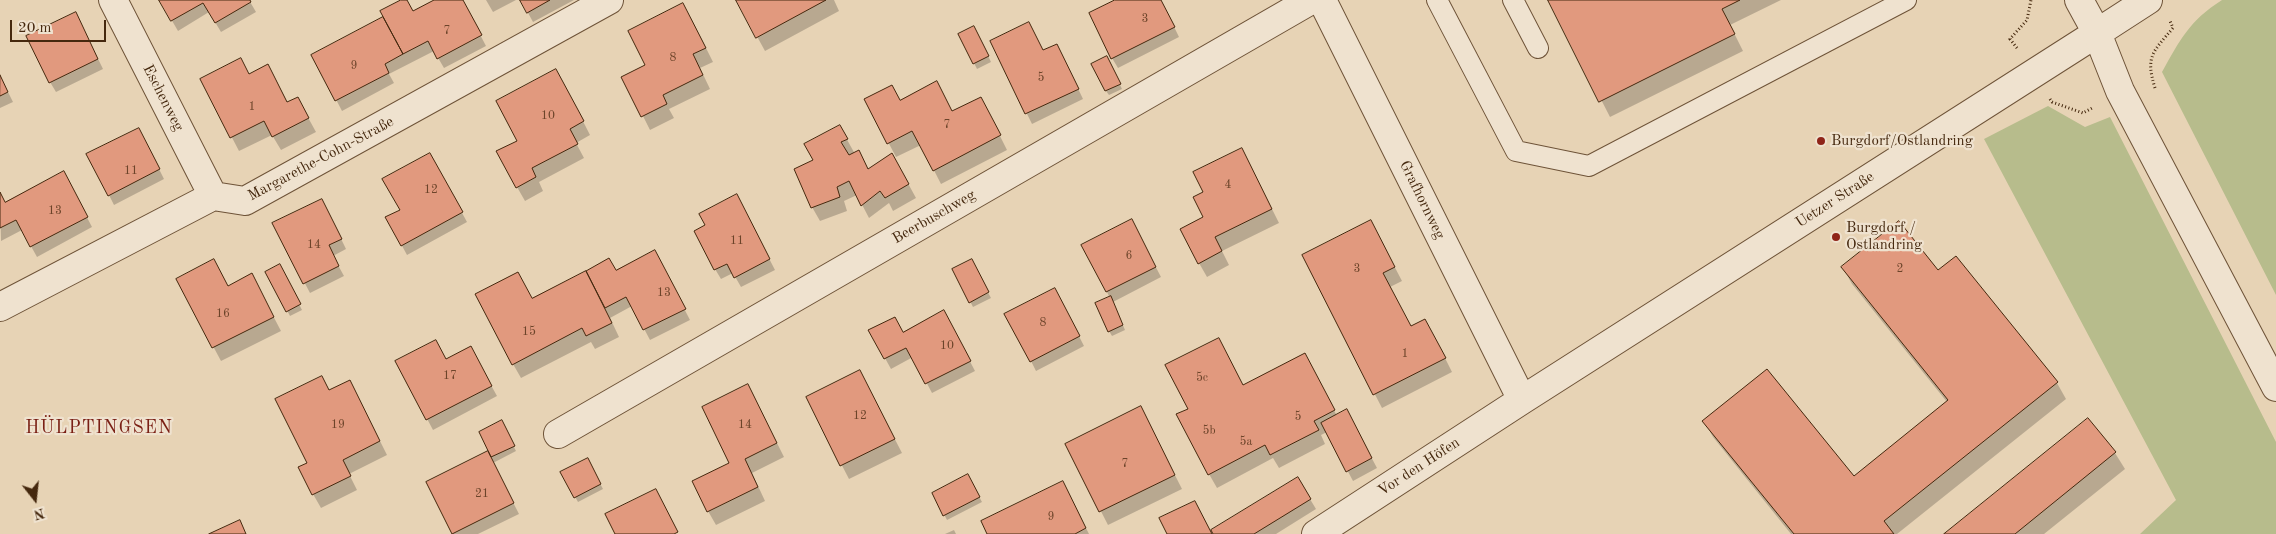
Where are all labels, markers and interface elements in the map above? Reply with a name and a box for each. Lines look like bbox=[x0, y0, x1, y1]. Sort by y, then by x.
scale bar bbox=[12, 10, 109, 42]
house number: 3 bbox=[1142, 12, 1148, 26]
text: 20 m bbox=[18, 21, 52, 36]
house number: 7 bbox=[444, 24, 450, 38]
house number: 8 bbox=[670, 51, 676, 65]
house number: 9 bbox=[351, 59, 357, 73]
street label: Eschenweg bbox=[139, 62, 187, 134]
house number: 5 bbox=[1038, 71, 1044, 85]
house number: 1 bbox=[249, 100, 255, 114]
house number: 10 bbox=[541, 109, 555, 123]
street label: Margarethe-Cohn-Straße bbox=[245, 113, 397, 205]
house number: 7 bbox=[944, 118, 950, 132]
place label: Burgdorf/Ostlandring bbox=[1831, 132, 1973, 150]
marker: Burgdorf/Ostlandring bbox=[1815, 135, 1827, 147]
street label: Grafhornweg bbox=[1395, 158, 1449, 242]
house number: 11 bbox=[124, 164, 138, 178]
street label: Uetzer Straße bbox=[1792, 168, 1878, 232]
house number: 4 bbox=[1225, 178, 1231, 192]
house number: 12 bbox=[424, 183, 438, 197]
street label: Beerbuschweg bbox=[889, 186, 979, 248]
house number: 13 bbox=[48, 204, 62, 218]
place label: Burgdorf / Ostlandring bbox=[1846, 219, 1922, 254]
marker: Burgdorf / Ostlandring bbox=[1830, 231, 1842, 243]
house number: 11 bbox=[730, 234, 744, 248]
house number: 14 bbox=[307, 238, 321, 252]
house number: 6 bbox=[1126, 249, 1132, 263]
house number: 3 bbox=[1354, 262, 1360, 276]
house number: 2 bbox=[1897, 262, 1903, 276]
house number: 13 bbox=[657, 286, 671, 300]
house number: 16 bbox=[216, 307, 230, 321]
house number: 8 bbox=[1040, 316, 1046, 330]
house number: 15 bbox=[522, 325, 536, 339]
house number: 10 bbox=[940, 339, 954, 353]
house number: 1 bbox=[1402, 347, 1408, 361]
house number: 17 bbox=[443, 369, 457, 383]
house number: 5c bbox=[1196, 371, 1208, 385]
house number: 12 bbox=[853, 409, 867, 423]
house number: 5 bbox=[1295, 410, 1301, 424]
district label: HÜLPTINGSEN bbox=[24, 417, 174, 439]
house number: 19 bbox=[331, 418, 345, 432]
house number: 14 bbox=[738, 418, 752, 432]
house number: 5b bbox=[1202, 424, 1216, 438]
street label: Vor den Höfen bbox=[1375, 434, 1463, 500]
house number: 5a bbox=[1240, 435, 1252, 449]
house number: 7 bbox=[1122, 457, 1128, 471]
north arrow bbox=[10, 474, 60, 524]
house number: 21 bbox=[475, 487, 489, 501]
text: N bbox=[32, 505, 46, 522]
house number: 9 bbox=[1048, 510, 1054, 524]

